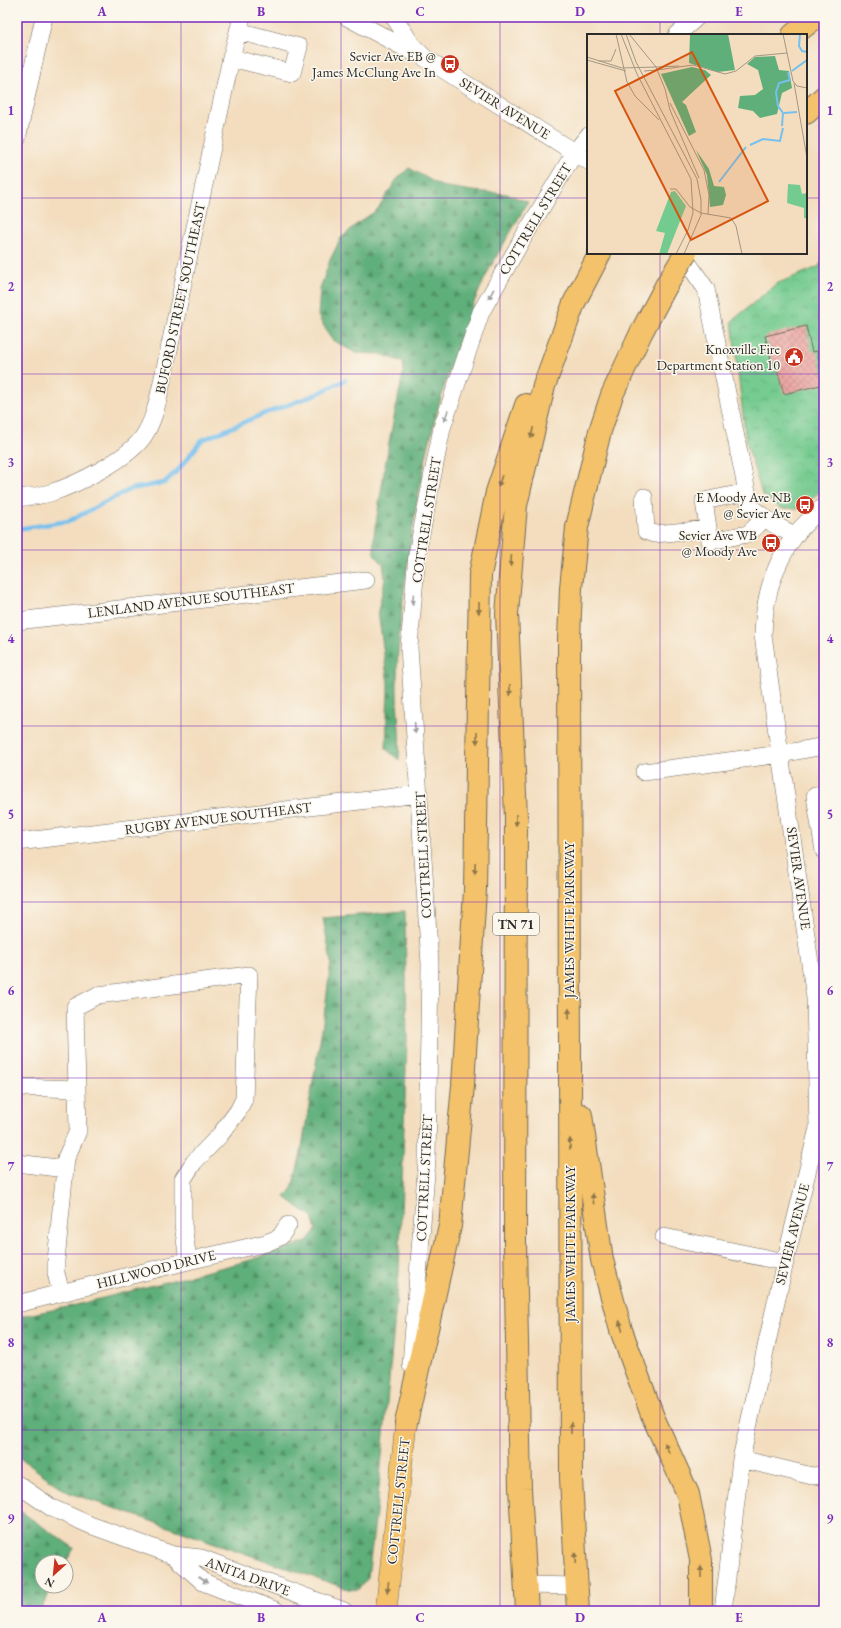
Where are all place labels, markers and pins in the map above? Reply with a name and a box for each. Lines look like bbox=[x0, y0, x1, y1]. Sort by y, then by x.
place label: Sevier Ave EB @ James McClung Ave In bbox=[311, 47, 437, 81]
bus stop icon: Sevier Ave EB @ James McClung Ave In bbox=[439, 53, 461, 75]
place label: Knoxville Fire Department Station 10 bbox=[657, 340, 781, 374]
public building icon: Knoxville Fire Department Station 10 bbox=[783, 346, 805, 368]
place label: E Moody Ave NB @ Sevier Ave bbox=[696, 488, 792, 522]
bus stop icon: E Moody Ave NB @ Sevier Ave bbox=[794, 494, 816, 516]
place label: Sevier Ave WB @ Moody Ave bbox=[679, 526, 758, 560]
bus stop icon: Sevier Ave WB @ Moody Ave bbox=[760, 532, 782, 554]

